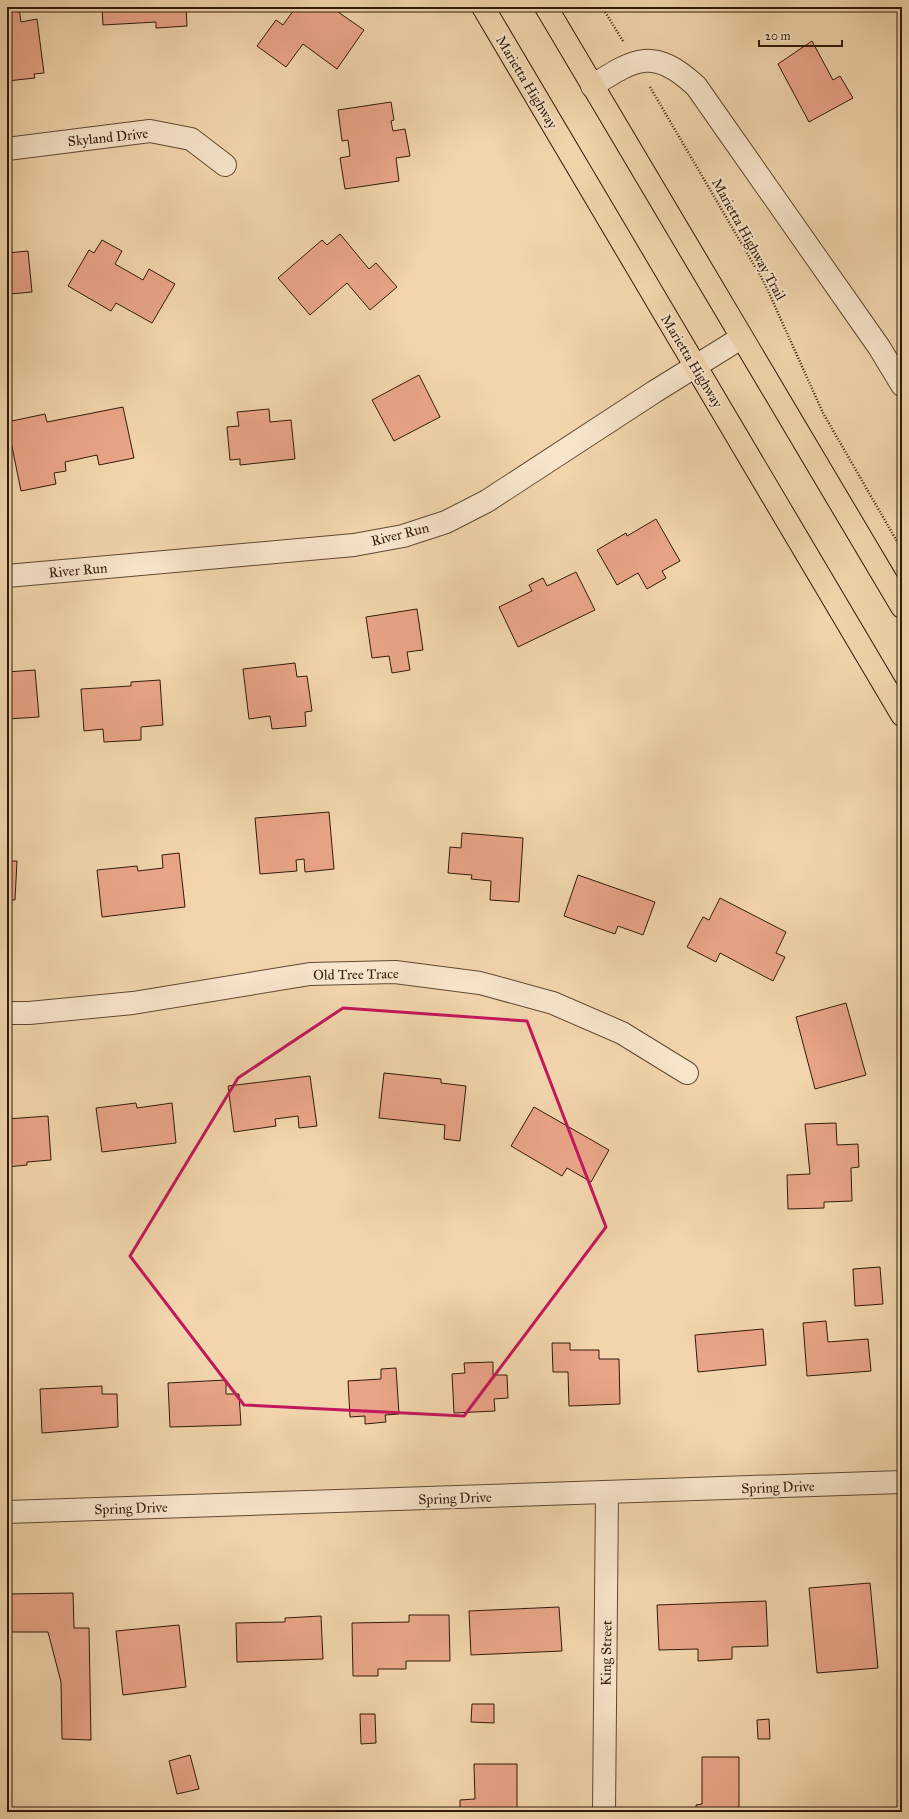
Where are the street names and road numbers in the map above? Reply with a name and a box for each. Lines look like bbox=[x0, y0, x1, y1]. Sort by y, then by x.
street label: Marietta Highway bbox=[492, 33, 561, 132]
street label: Skyland Drive bbox=[67, 125, 149, 150]
street label: Marietta Highway Trail bbox=[708, 175, 789, 303]
street label: Marietta Highway bbox=[657, 312, 726, 411]
street label: River Run bbox=[369, 519, 431, 550]
street label: River Run bbox=[48, 559, 109, 582]
street label: Old Tree Trace bbox=[313, 965, 399, 984]
street label: Spring Drive bbox=[741, 1478, 815, 1497]
street label: Spring Drive bbox=[418, 1489, 492, 1508]
street label: Spring Drive bbox=[94, 1499, 168, 1518]
street label: King Street bbox=[597, 1620, 616, 1686]

